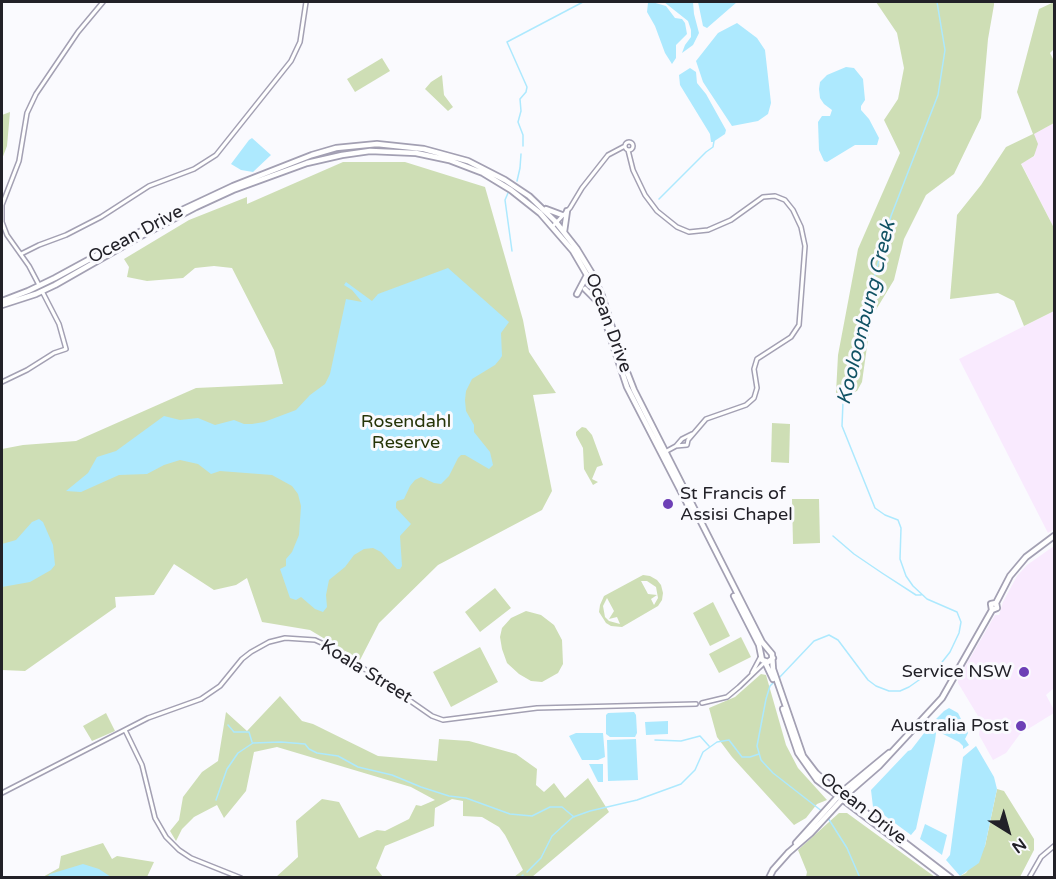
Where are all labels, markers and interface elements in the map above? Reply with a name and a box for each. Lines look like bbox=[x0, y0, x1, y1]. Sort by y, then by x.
street label: Ocean Drive bbox=[85, 201, 187, 269]
water label: Kooloonbung Creek bbox=[833, 219, 901, 407]
street label: Ocean Drive bbox=[580, 270, 636, 376]
park label: Rosendahl Reserve bbox=[361, 411, 451, 454]
place label: St Francis of Assisi Chapel bbox=[680, 483, 793, 526]
marker: St Francis of Assisi Chapel bbox=[661, 497, 675, 511]
street label: Koala Street bbox=[316, 635, 416, 709]
place label: Service NSW bbox=[902, 661, 1012, 683]
marker: Service NSW bbox=[1017, 665, 1031, 679]
place label: Australia Post bbox=[890, 715, 1009, 737]
marker: Australia Post bbox=[1014, 719, 1028, 733]
street label: Ocean Drive bbox=[815, 768, 911, 850]
north arrow bbox=[978, 801, 1038, 861]
text: N bbox=[1008, 834, 1030, 857]

